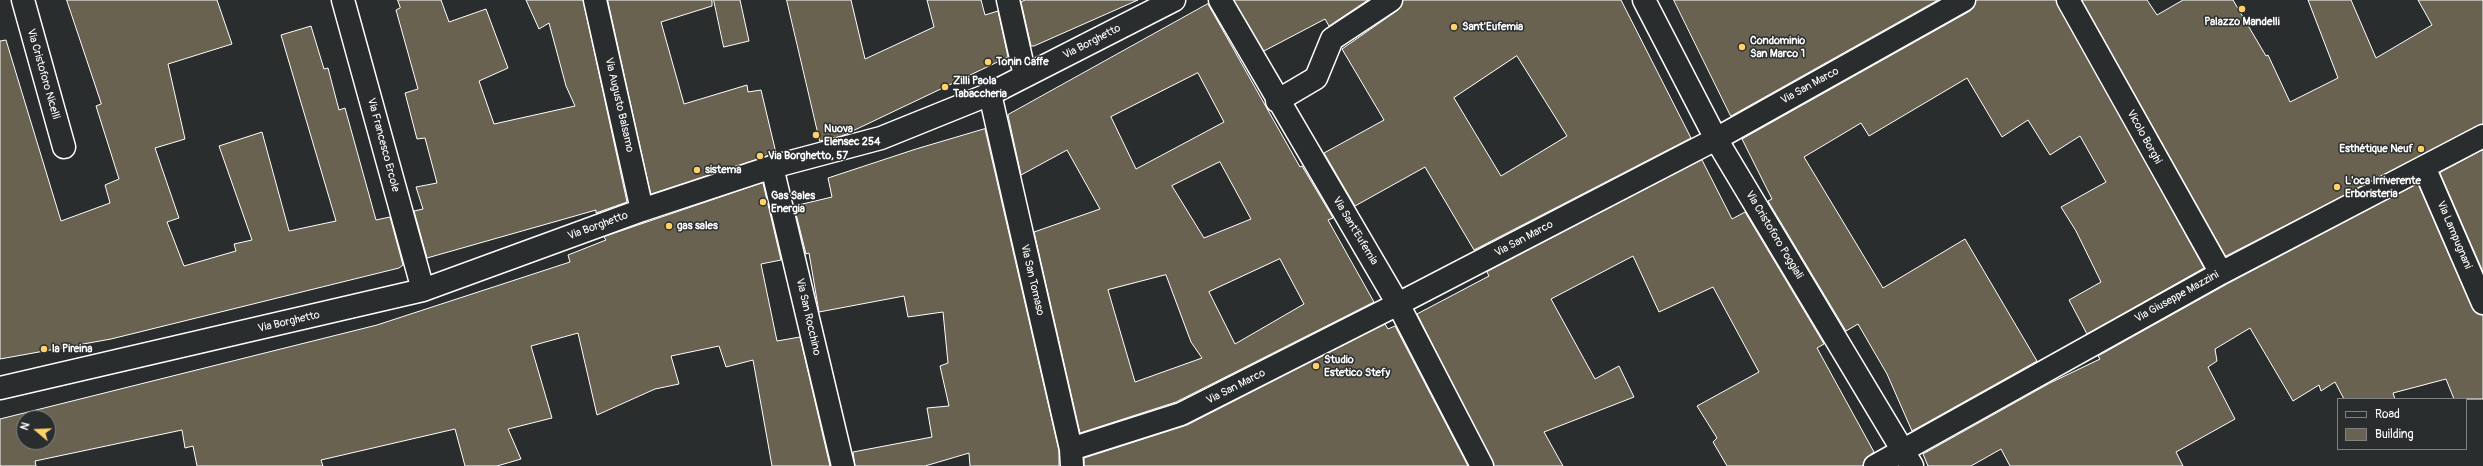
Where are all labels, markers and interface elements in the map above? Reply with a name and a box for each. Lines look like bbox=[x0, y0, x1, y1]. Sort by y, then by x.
marker: Palazzo Mandelli bbox=[2237, 4, 2247, 14]
place label: Palazzo Mandelli bbox=[2204, 15, 2280, 29]
place label: Sant'Eufemia bbox=[1462, 20, 1523, 34]
street label: Via Borghetto bbox=[1061, 22, 1123, 62]
marker: Sant'Eufemia bbox=[1449, 22, 1459, 32]
street label: Via Cristoforo Nicelli bbox=[24, 27, 62, 121]
place label: Condominio San Marco 1 bbox=[1750, 34, 1805, 60]
marker: Condominio San Marco 1 bbox=[1737, 42, 1747, 52]
place label: Tonin Caffe bbox=[996, 55, 1049, 69]
street label: Via Augusto Balsamo bbox=[602, 56, 636, 154]
marker: Tonin Caffe bbox=[983, 57, 993, 67]
street label: Via San Marco bbox=[1779, 65, 1841, 107]
place label: Zilli Paola Tabaccheria bbox=[953, 74, 1007, 100]
marker: Zilli Paola Tabaccheria bbox=[940, 82, 950, 92]
street label: Via Francesco Ercole bbox=[364, 97, 402, 193]
street label: Vicolo Borghi bbox=[2124, 108, 2164, 166]
place label: Nuova Elensec 254 bbox=[824, 122, 880, 148]
marker: Nuova Elensec 254 bbox=[811, 130, 821, 140]
place label: Esthétique Neuf bbox=[2339, 142, 2413, 156]
marker: Esthétique Neuf bbox=[2416, 144, 2426, 154]
place label: Via Borghetto, 57 bbox=[768, 149, 848, 163]
marker: Via Borghetto, 57 bbox=[755, 151, 765, 161]
place label: sistema bbox=[705, 163, 741, 177]
marker: sistema bbox=[692, 165, 702, 175]
place label: L'oca Irriverente Erboristeria bbox=[2345, 174, 2421, 200]
marker: L'oca Irriverente Erboristeria bbox=[2332, 182, 2342, 192]
place label: Gas Sales Energia bbox=[771, 189, 815, 215]
street label: Via Cristoforo Poggiali bbox=[1742, 189, 1806, 281]
street label: Via Sant'Eufemia bbox=[1329, 195, 1381, 267]
marker: Gas Sales Energia bbox=[758, 197, 768, 207]
street label: Via Lampugnani bbox=[2434, 199, 2474, 271]
street label: Via Borghetto bbox=[566, 209, 630, 243]
street label: Via San Marco bbox=[1493, 218, 1555, 260]
place label: gas sales bbox=[677, 219, 718, 233]
marker: gas sales bbox=[664, 221, 674, 231]
street label: Via San Tomaso bbox=[1017, 243, 1047, 317]
street label: Via Giuseppe Mazzini bbox=[2133, 268, 2221, 326]
street label: Via San Rocchino bbox=[793, 277, 823, 357]
street label: Via Borghetto bbox=[257, 308, 321, 336]
place label: la Pireina bbox=[52, 342, 92, 356]
marker: la Pireina bbox=[39, 344, 49, 354]
place label: Studio Estetico Stefy bbox=[1324, 353, 1390, 379]
marker: Studio Estetico Stefy bbox=[1311, 361, 1321, 371]
street label: Via San Marco bbox=[1204, 367, 1268, 407]
legend bbox=[2337, 398, 2467, 450]
text: Road bbox=[2375, 407, 2400, 422]
north arrow bbox=[16, 410, 56, 450]
text: N bbox=[18, 421, 32, 432]
text: Building bbox=[2375, 427, 2414, 442]

